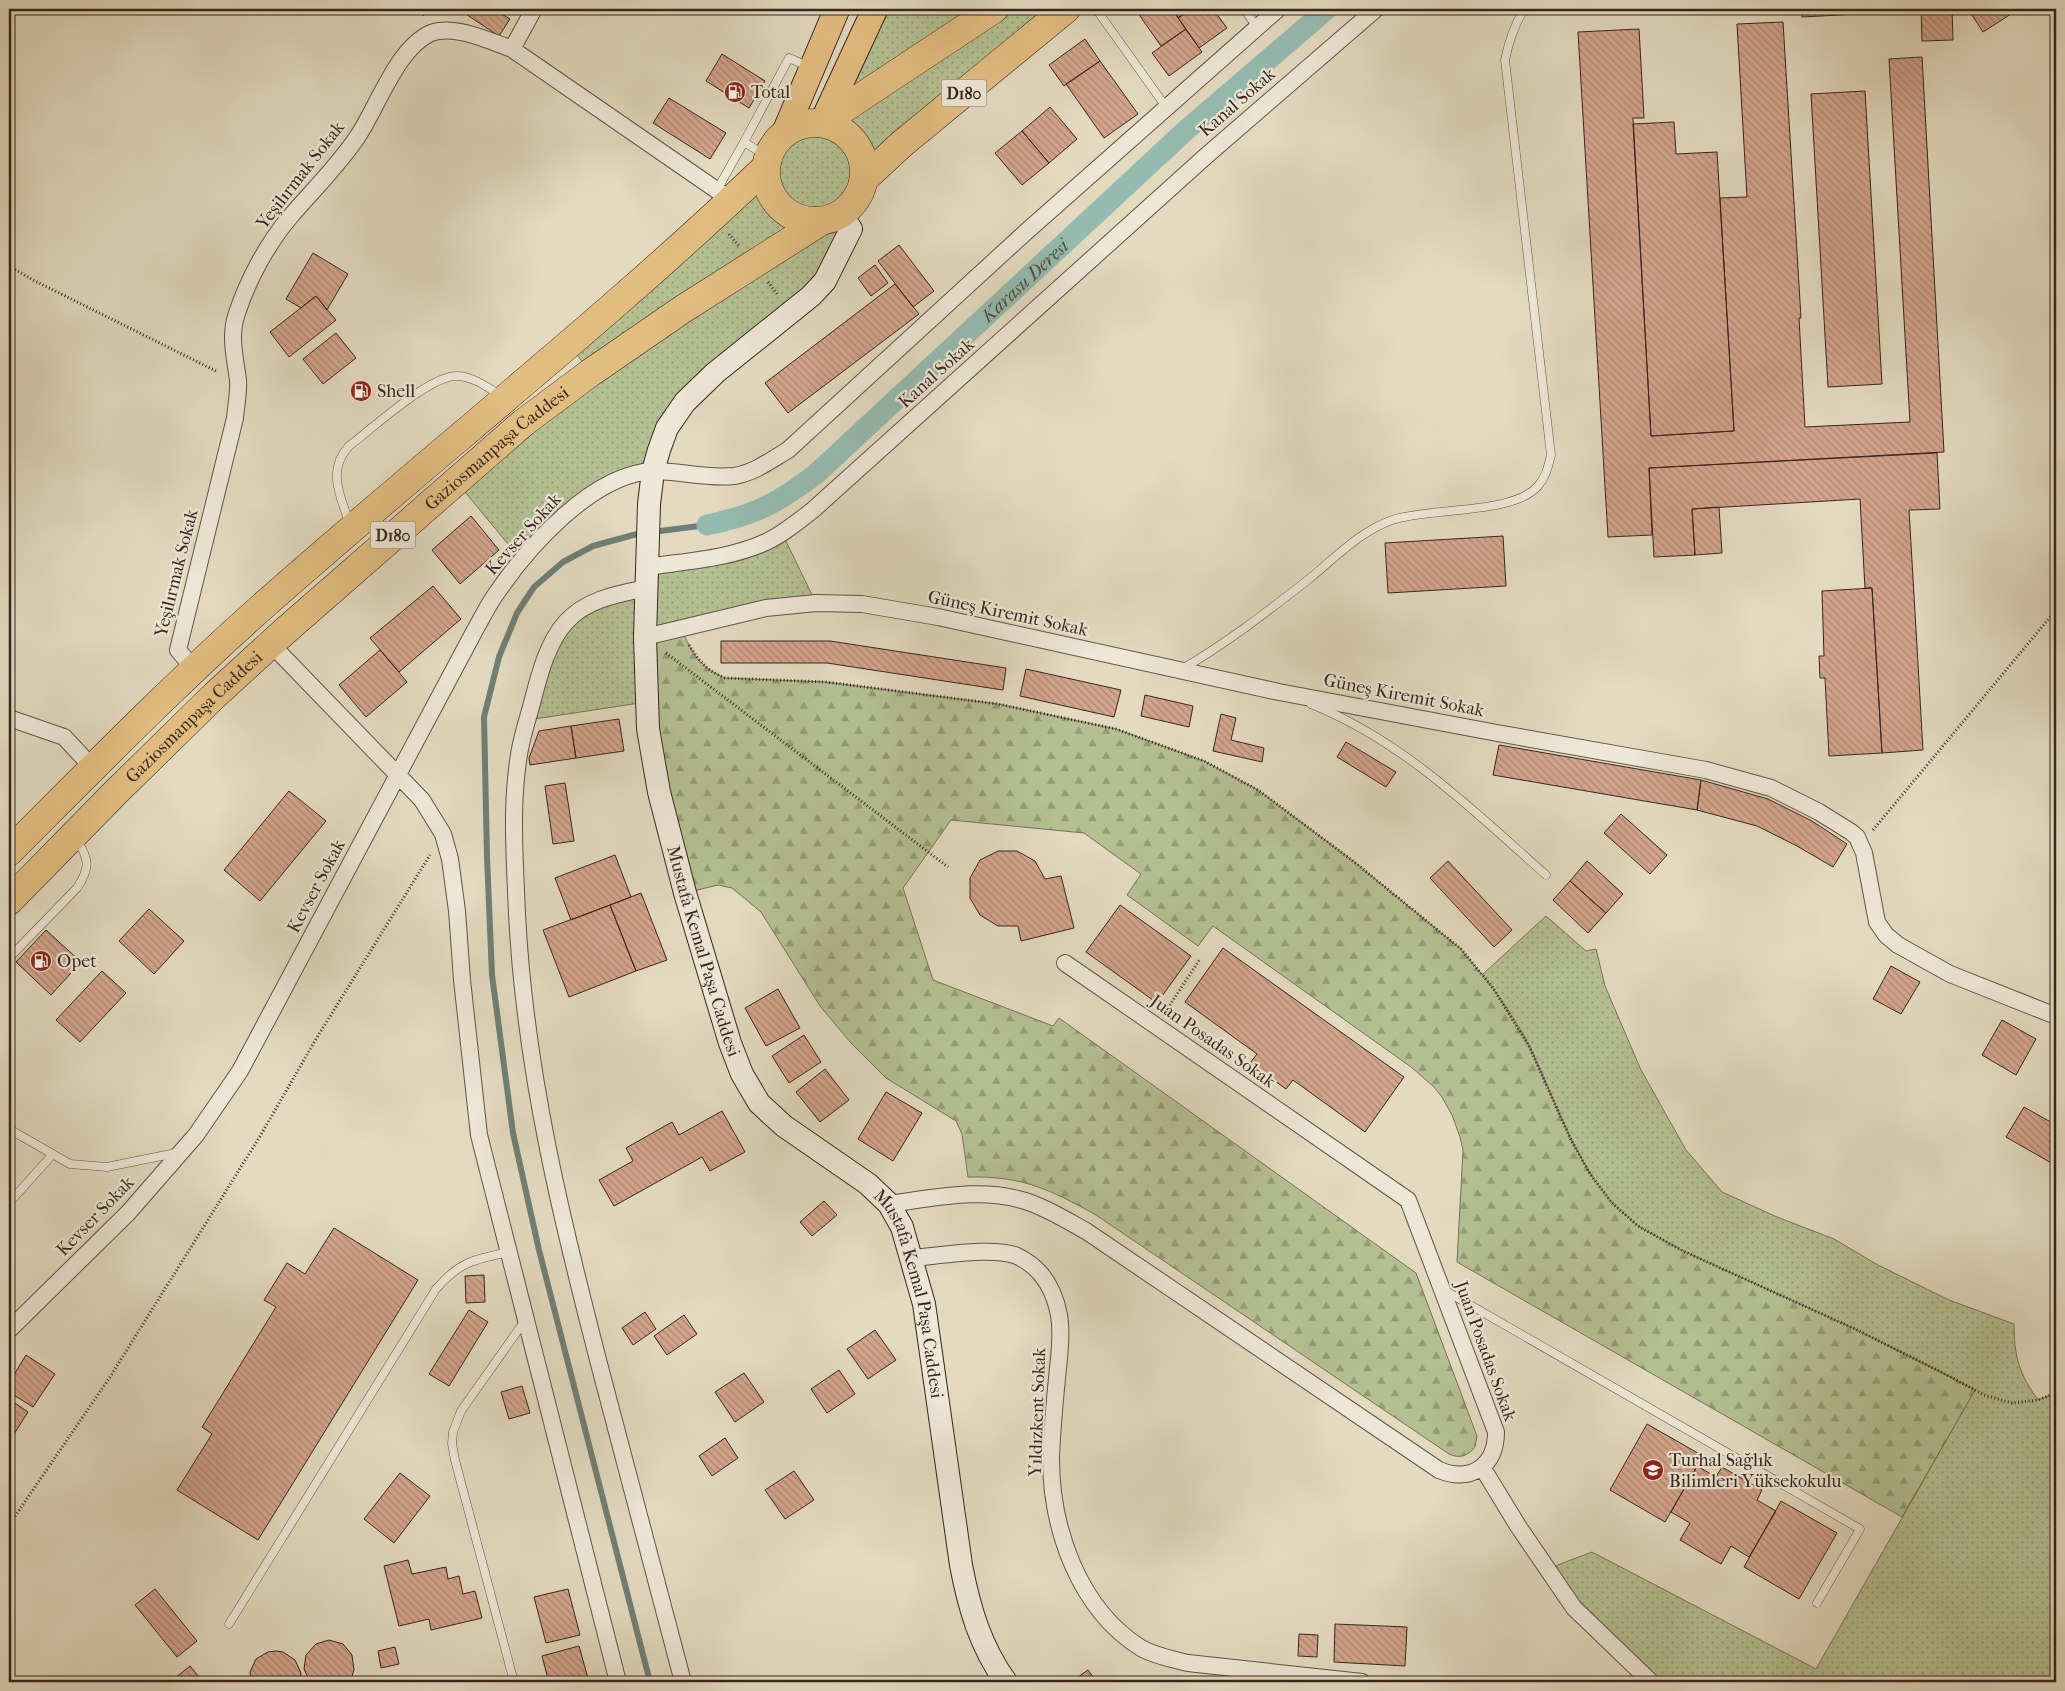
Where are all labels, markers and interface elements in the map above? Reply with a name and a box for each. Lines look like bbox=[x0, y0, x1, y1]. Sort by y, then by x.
street label: Kanal Sokak bbox=[1195, 63, 1280, 141]
fuel station icon: Total bbox=[723, 80, 747, 104]
road number: D180 bbox=[942, 80, 986, 106]
place label: Total bbox=[751, 82, 790, 103]
street label: Yeşilırmak Sokak bbox=[251, 117, 349, 234]
water label: Karasu Deresi bbox=[975, 234, 1074, 328]
street label: Kanal Sokak bbox=[894, 334, 979, 413]
fuel station icon: Shell bbox=[349, 379, 373, 403]
place label: Shell bbox=[377, 381, 415, 402]
street label: Gaziosmanpaşa Caddesi bbox=[421, 382, 574, 515]
street label: Kevser Sokak bbox=[481, 489, 566, 580]
street label: Yeşilırmak Sokak bbox=[150, 506, 203, 640]
road number: D180 bbox=[370, 522, 416, 548]
street label: Güneş Kiremit Sokak bbox=[926, 586, 1091, 641]
street label: Gaziosmanpaşa Caddesi bbox=[121, 646, 268, 788]
street label: Güneş Kiremit Sokak bbox=[1322, 670, 1487, 721]
street label: Kevser Sokak bbox=[283, 835, 350, 937]
street label: Mustafa Kemal Paşa Caddesi bbox=[662, 844, 744, 1060]
fuel station icon: Opet bbox=[29, 949, 53, 973]
place label: Opet bbox=[57, 951, 97, 972]
street label: Juan Posadas Sokak bbox=[1145, 989, 1280, 1093]
street label: Kevser Sokak bbox=[52, 1172, 139, 1261]
street label: Mustafa Kemal Paşa Caddesi bbox=[869, 1185, 947, 1400]
street label: Juan Posadas Sokak bbox=[1450, 1276, 1521, 1425]
street label: Yıldızkent Sokak bbox=[1025, 1346, 1050, 1478]
place label: Turhal Sağlık Bilimleri Yüksekokulu bbox=[1669, 1450, 1842, 1492]
school or university icon: Turhal Sağlık Bilimleri Yüksekokulu bbox=[1641, 1458, 1665, 1482]

